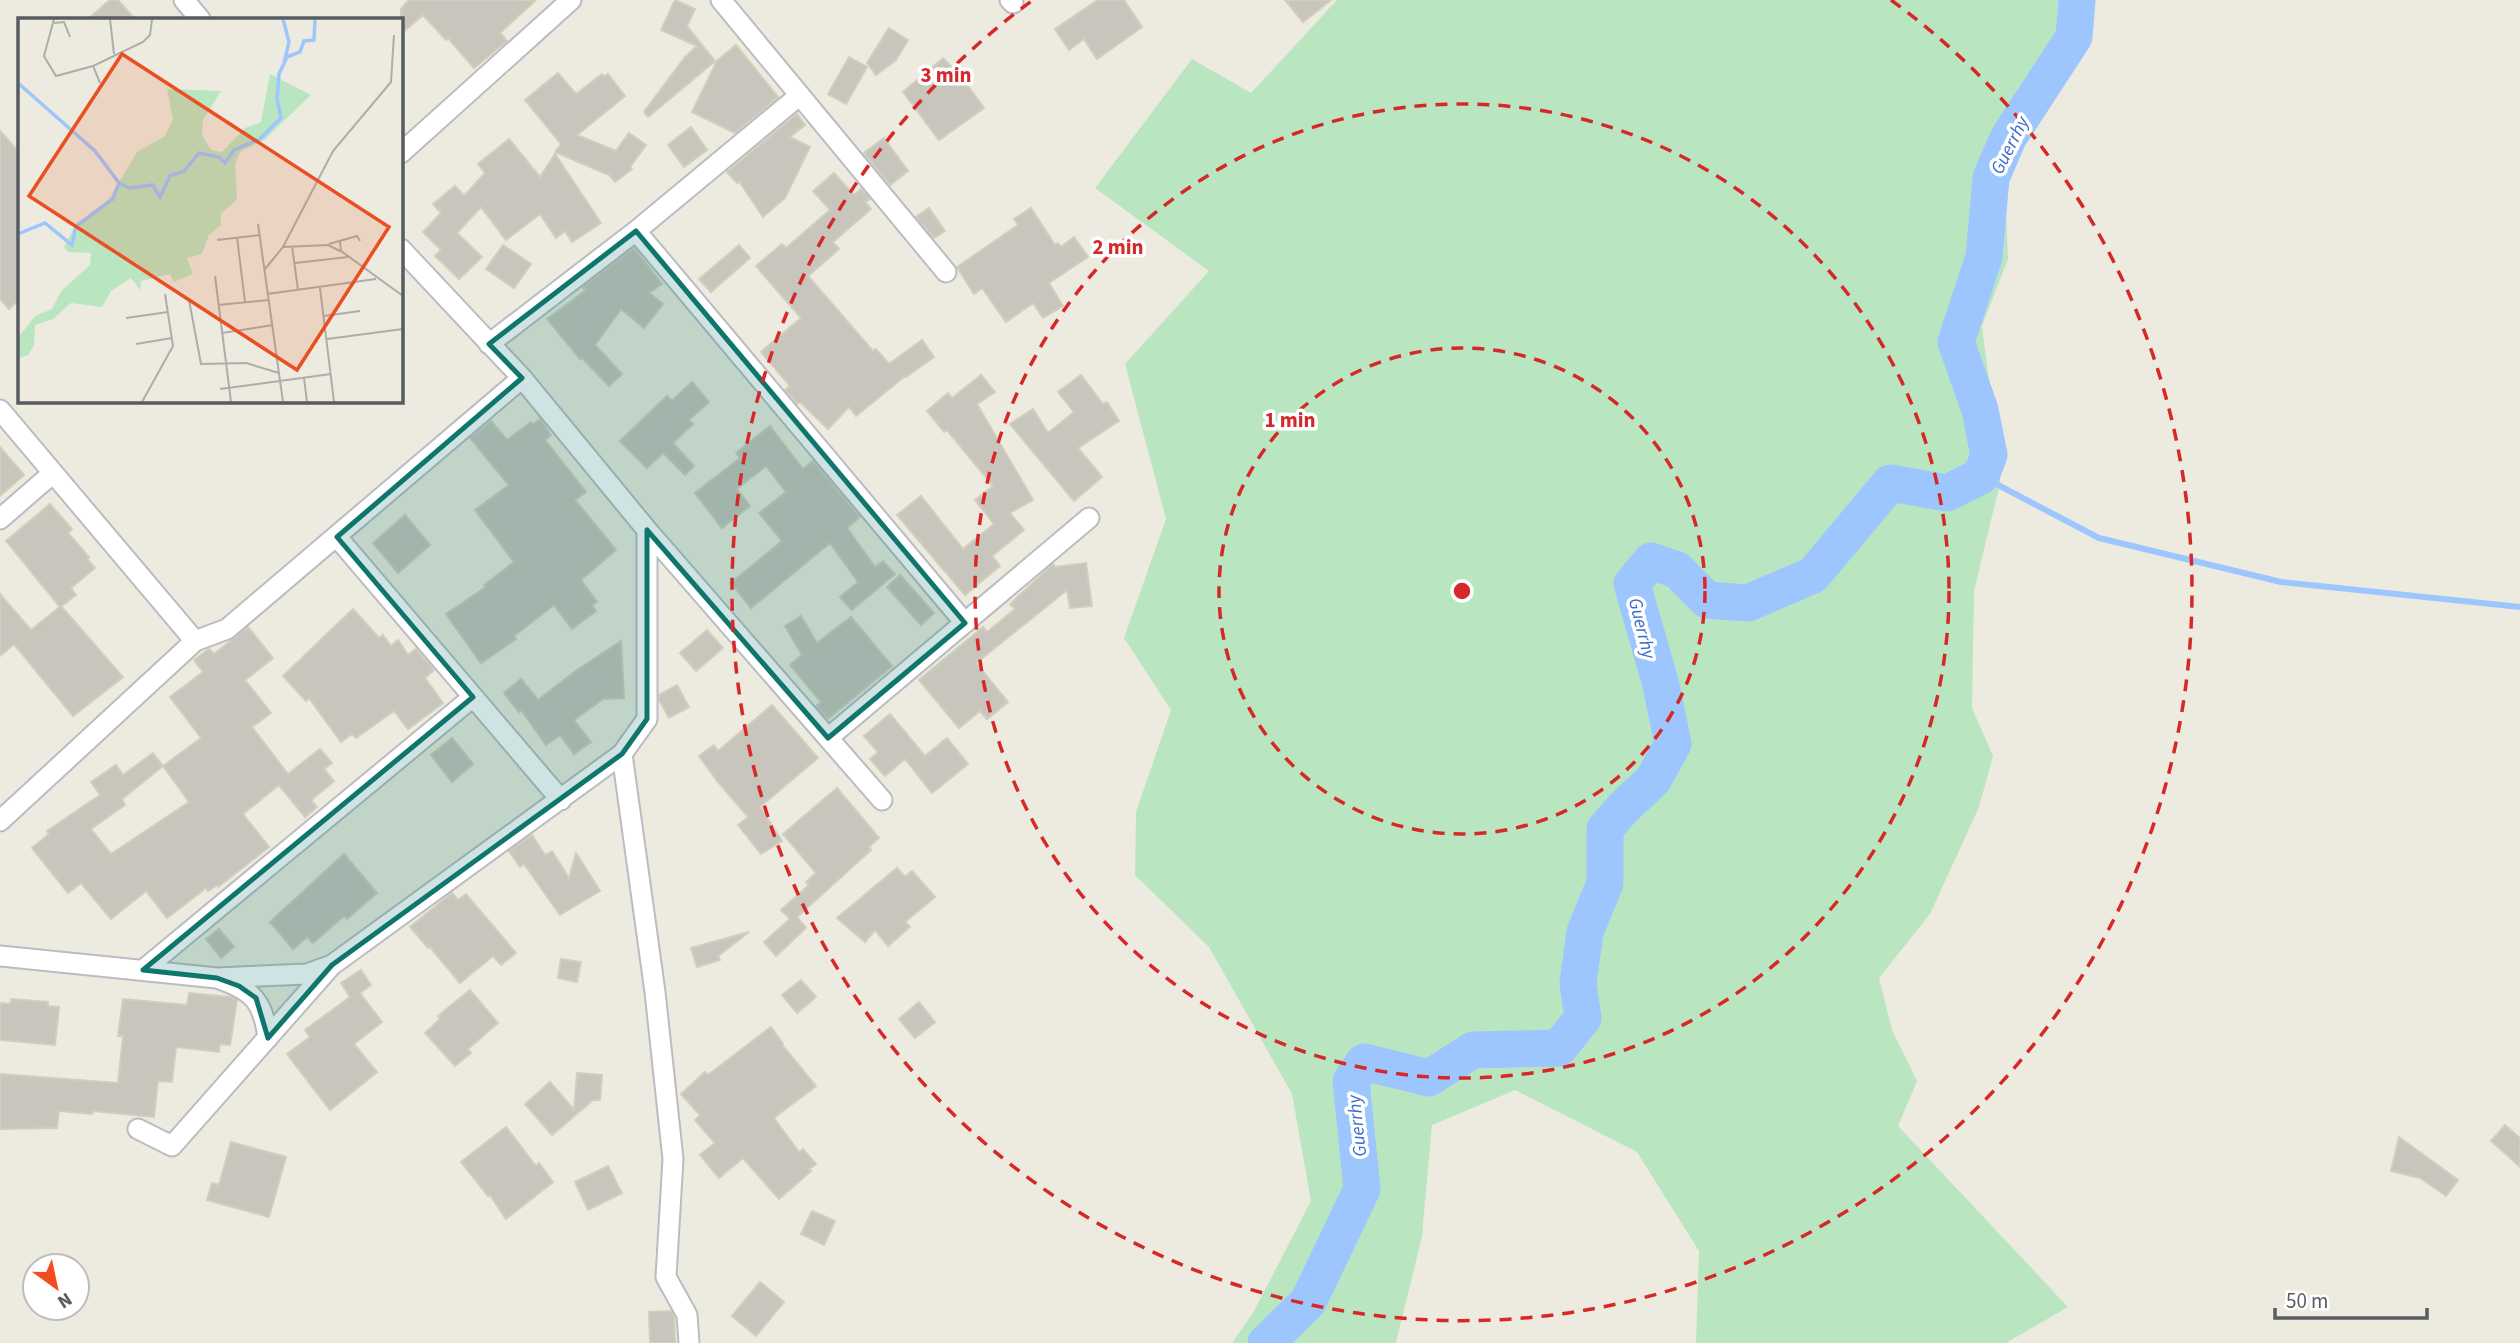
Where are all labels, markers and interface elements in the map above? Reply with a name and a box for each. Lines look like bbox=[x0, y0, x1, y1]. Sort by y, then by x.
inset map bbox=[18, 18, 402, 402]
text: 3 min bbox=[920, 60, 972, 90]
water label: Guerrhy bbox=[1984, 111, 2037, 179]
text: 2 min bbox=[1092, 232, 1144, 262]
text: 1 min bbox=[1264, 405, 1316, 435]
centre of rings bbox=[1450, 579, 1474, 603]
water label: Guerrhy bbox=[1621, 595, 1662, 663]
water label: Guerrhy bbox=[1341, 1092, 1374, 1158]
north arrow bbox=[21, 1252, 91, 1322]
scale bar bbox=[2275, 1276, 2427, 1320]
text: N bbox=[52, 1285, 77, 1315]
text: 50 m bbox=[2286, 1286, 2328, 1316]

